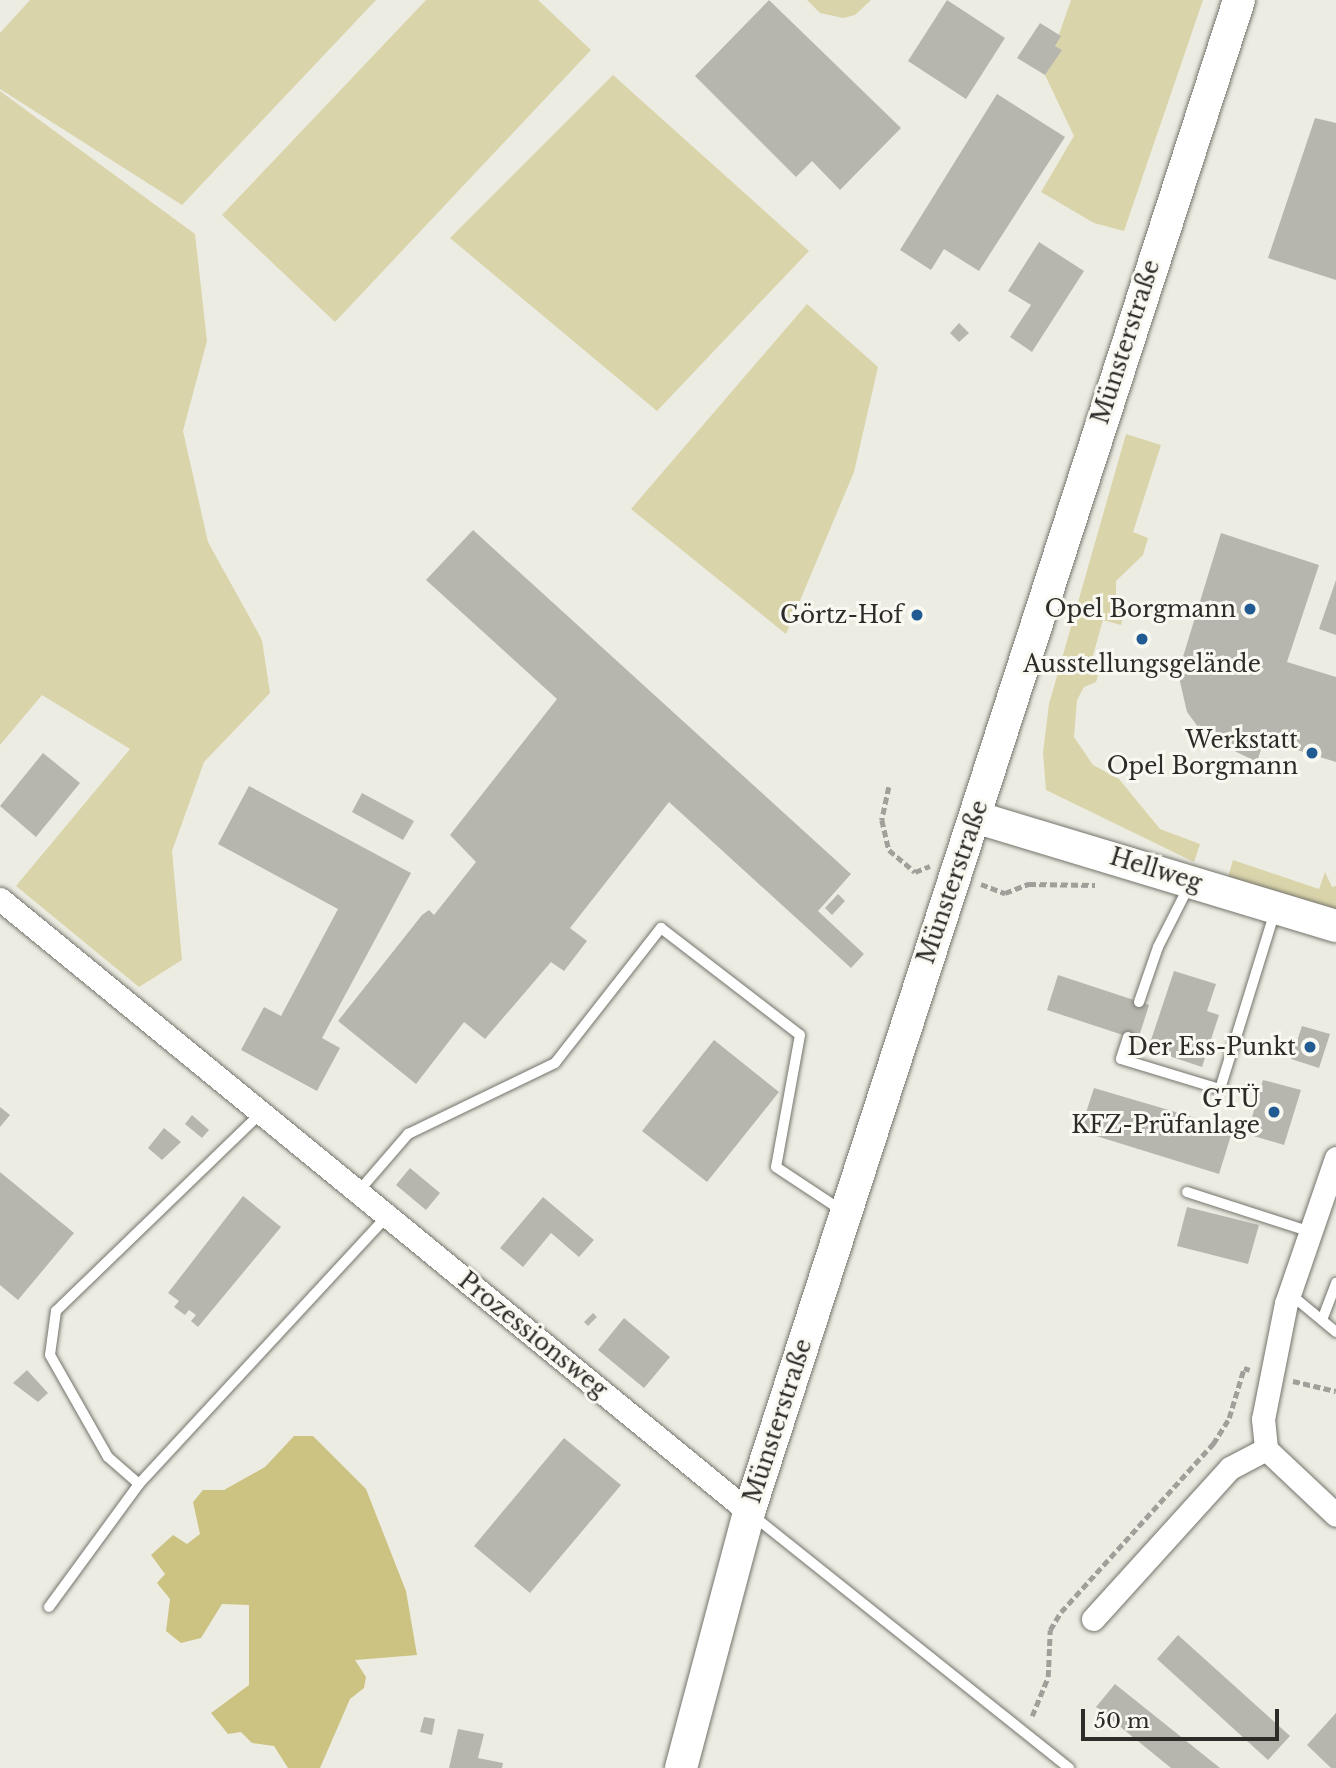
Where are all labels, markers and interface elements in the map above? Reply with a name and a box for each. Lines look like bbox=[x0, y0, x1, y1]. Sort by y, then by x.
street label: Münsterstraße bbox=[1086, 256, 1166, 428]
place label: Opel Borgmann bbox=[1045, 595, 1236, 623]
place label: Görtz-Hof bbox=[780, 601, 903, 629]
marker: Opel Borgmann bbox=[1242, 601, 1258, 617]
marker: Görtz-Hof bbox=[909, 607, 925, 623]
marker: Ausstellungsgelände bbox=[1134, 631, 1150, 647]
place label: Ausstellungsgelände bbox=[1023, 650, 1261, 678]
place label: Werkstatt Opel Borgmann bbox=[1107, 726, 1298, 780]
marker: Werkstatt Opel Borgmann bbox=[1304, 745, 1320, 761]
street label: Münsterstraße bbox=[912, 797, 994, 967]
street label: Hellweg bbox=[1107, 843, 1205, 897]
place label: Der Ess-Punkt bbox=[1127, 1033, 1296, 1061]
marker: Der Ess-Punkt bbox=[1302, 1039, 1318, 1055]
place label: GTÜ KFZ-Prüfanlage bbox=[1071, 1085, 1260, 1139]
marker: GTÜ KFZ-Prüfanlage bbox=[1266, 1104, 1282, 1120]
street label: Prozessionsweg bbox=[453, 1267, 613, 1403]
street label: Münsterstraße bbox=[738, 1335, 818, 1507]
scale bar bbox=[1084, 1694, 1282, 1738]
text: 50 m bbox=[1094, 1708, 1149, 1734]

